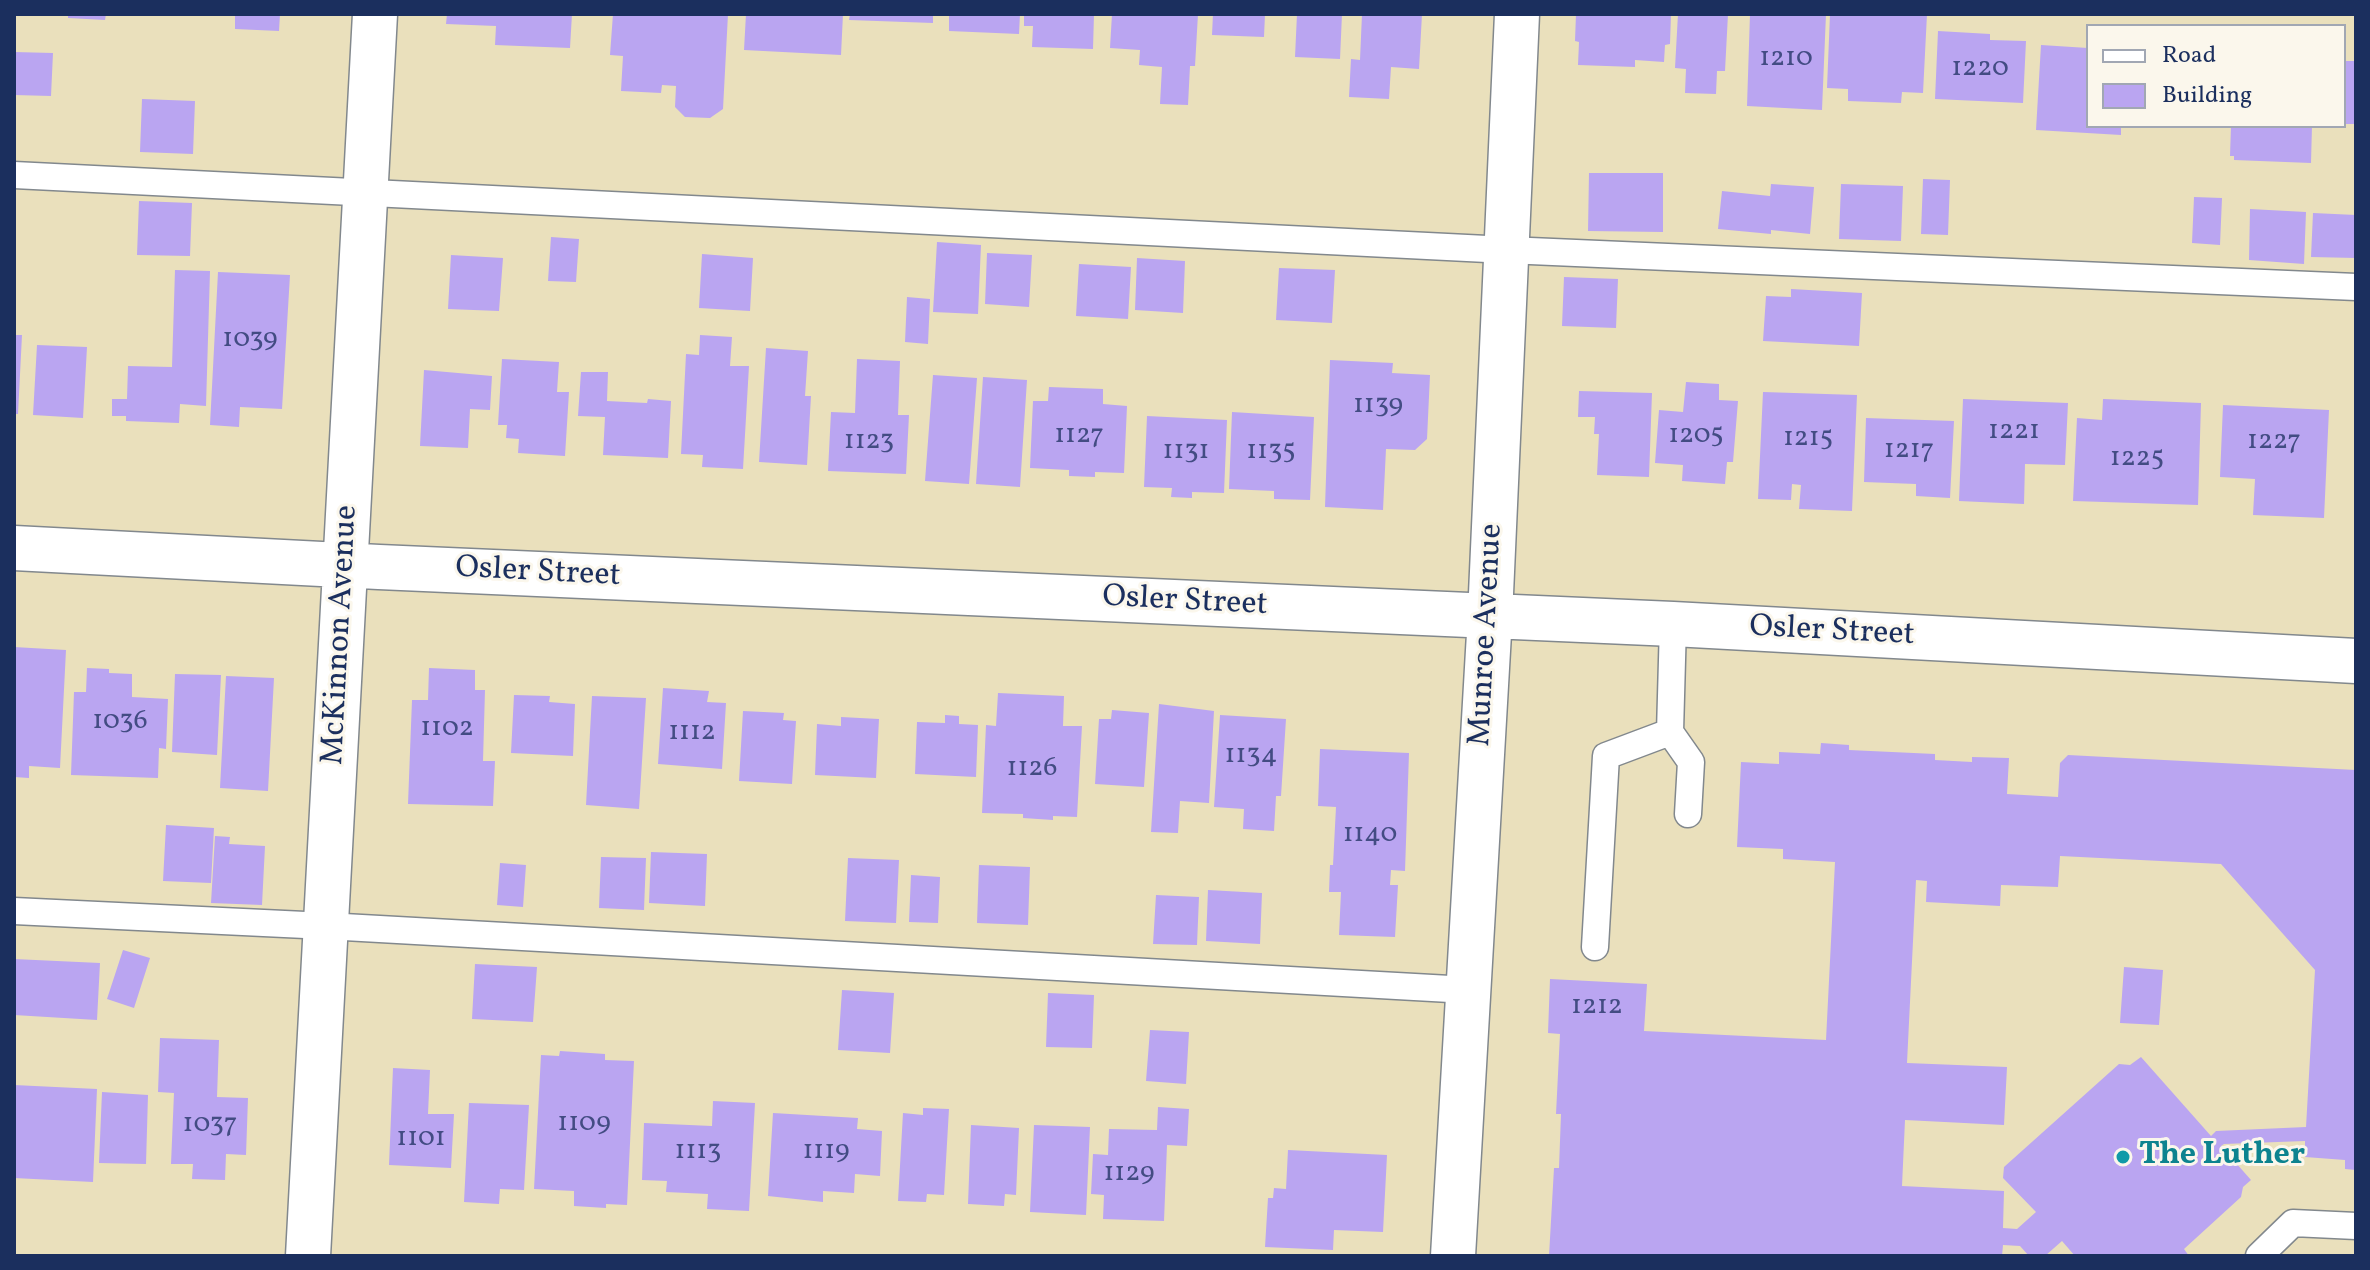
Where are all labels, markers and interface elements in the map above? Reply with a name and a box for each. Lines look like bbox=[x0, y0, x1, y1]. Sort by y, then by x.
legend bbox=[2086, 24, 2346, 128]
text: Road bbox=[2162, 39, 2216, 73]
house number: 1210 bbox=[1759, 43, 1813, 77]
house number: 1220 bbox=[1951, 53, 2009, 87]
text: Building bbox=[2162, 79, 2252, 113]
house number: 1039 bbox=[222, 324, 278, 358]
house number: 1139 bbox=[1353, 390, 1403, 424]
house number: 1221 bbox=[1988, 416, 2040, 450]
house number: 1127 bbox=[1054, 420, 1104, 454]
house number: 1205 bbox=[1668, 420, 1724, 454]
house number: 1215 bbox=[1783, 423, 1833, 457]
house number: 1123 bbox=[844, 426, 894, 460]
house number: 1227 bbox=[2247, 426, 2301, 460]
house number: 1217 bbox=[1884, 435, 1934, 469]
house number: 1131 bbox=[1163, 436, 1209, 470]
house number: 1135 bbox=[1246, 436, 1296, 470]
house number: 1225 bbox=[2110, 443, 2164, 477]
street label: McKinnon Avenue bbox=[316, 504, 368, 766]
street label: Munroe Avenue bbox=[1463, 523, 1513, 747]
street label: Osler Street bbox=[454, 550, 622, 598]
street label: Osler Street bbox=[1101, 579, 1269, 627]
street label: Osler Street bbox=[1748, 609, 1916, 657]
house number: 1036 bbox=[92, 706, 148, 740]
house number: 1102 bbox=[420, 713, 474, 747]
house number: 1112 bbox=[668, 717, 716, 751]
house number: 1134 bbox=[1225, 740, 1277, 774]
house number: 1126 bbox=[1007, 753, 1057, 787]
house number: 1140 bbox=[1343, 819, 1397, 853]
house number: 1212 bbox=[1571, 991, 1623, 1025]
house number: 1109 bbox=[557, 1108, 611, 1142]
house number: 1037 bbox=[183, 1109, 237, 1143]
house number: 1101 bbox=[396, 1123, 446, 1157]
house number: 1113 bbox=[675, 1136, 721, 1170]
house number: 1119 bbox=[802, 1136, 850, 1170]
place label: The Luther bbox=[2139, 1138, 2305, 1176]
marker: The Luther bbox=[2114, 1148, 2132, 1166]
house number: 1129 bbox=[1103, 1158, 1155, 1192]

